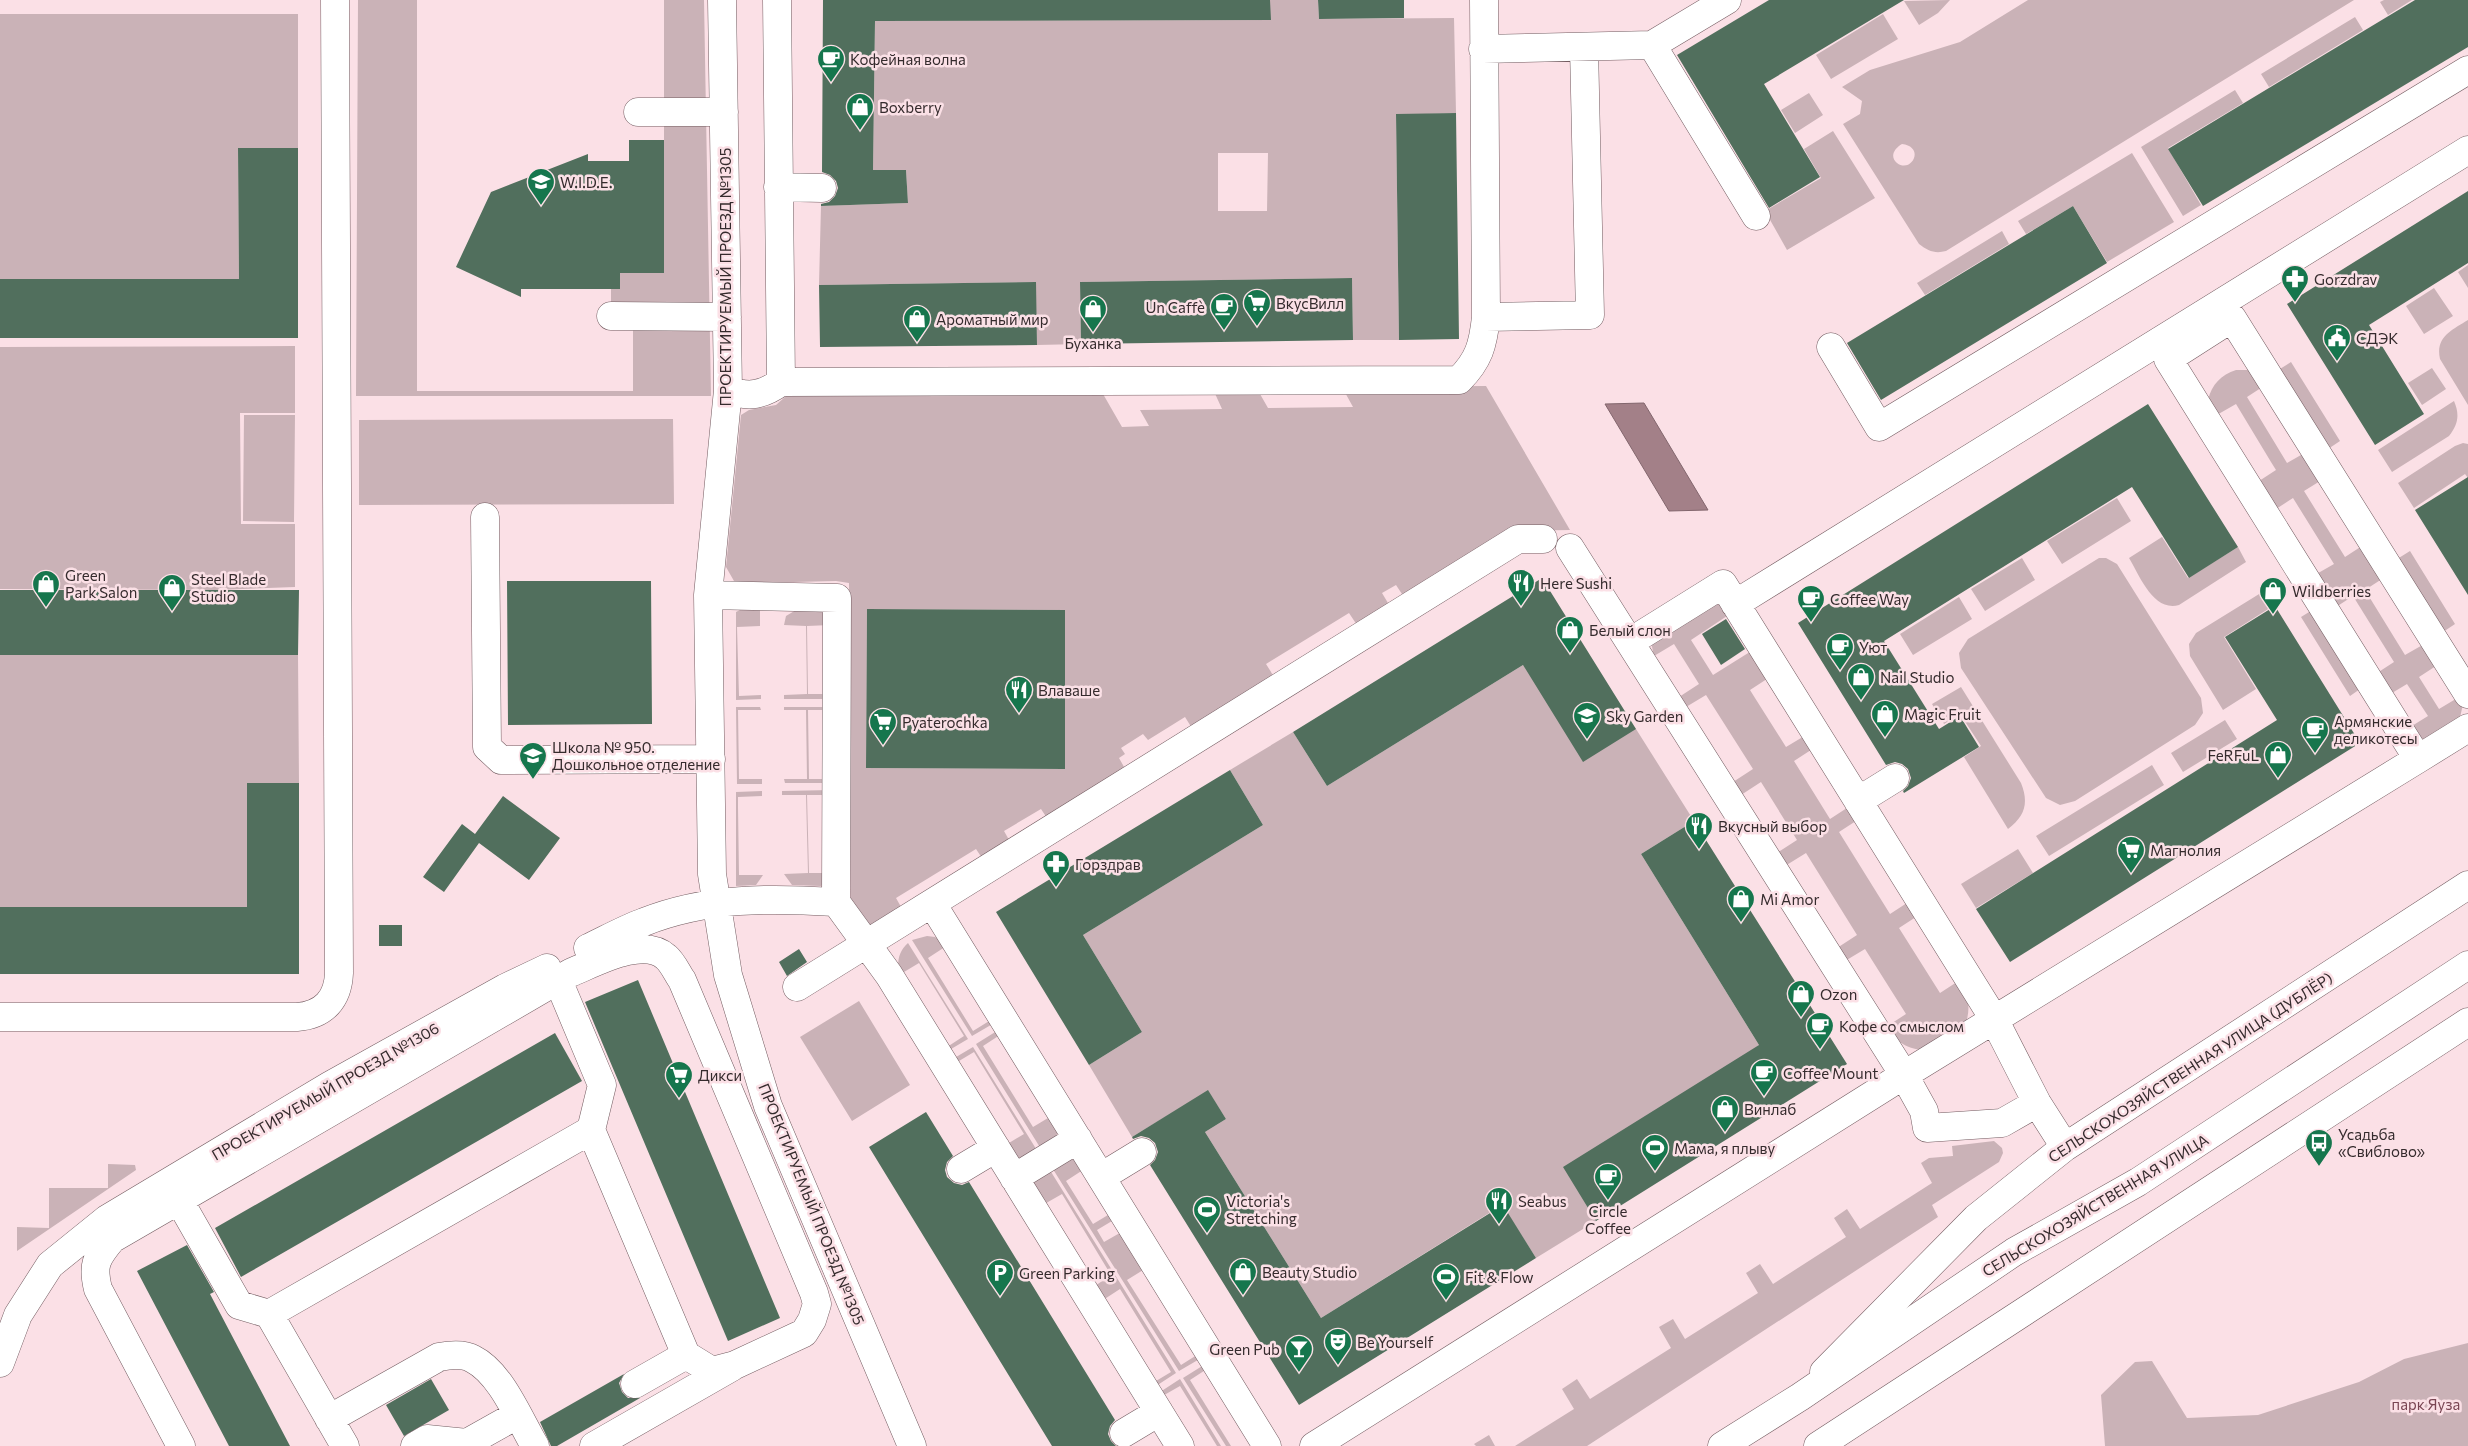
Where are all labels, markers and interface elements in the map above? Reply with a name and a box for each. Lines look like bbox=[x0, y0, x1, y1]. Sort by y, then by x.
cafe icon: Кофейная волна bbox=[816, 44, 846, 83]
place label: Кофейная волна bbox=[850, 50, 966, 68]
shop icon: Boxberry bbox=[845, 92, 875, 131]
place label: Boxberry bbox=[879, 98, 942, 116]
street label: ПРОЕКТИРУЕМЫЙ ПРОЕЗД №1305 bbox=[716, 148, 734, 406]
school or university icon: W.I.D.E. bbox=[526, 167, 556, 206]
place label: W.I.D.E. bbox=[560, 173, 612, 191]
pharmacy icon: Gorzdrav bbox=[2280, 264, 2310, 303]
place label: Gorzdrav bbox=[2314, 270, 2378, 288]
supermarket icon: ВкусВилл bbox=[1242, 288, 1272, 327]
cafe icon: Un Caffè bbox=[1209, 292, 1239, 331]
shop icon: Буханка bbox=[1078, 294, 1108, 333]
place label: ВкусВилл bbox=[1276, 294, 1344, 312]
place label: Un Caffè bbox=[1145, 298, 1205, 316]
shop icon: Ароматный мир bbox=[902, 304, 932, 343]
place label: Ароматный мир bbox=[936, 310, 1049, 328]
public building icon: СДЭК bbox=[2322, 323, 2352, 362]
place label: СДЭК bbox=[2356, 329, 2398, 347]
place label: Буханка bbox=[1065, 334, 1121, 352]
place label: Green Park Salon bbox=[65, 566, 137, 601]
restaurant icon: Here Sushi bbox=[1506, 568, 1536, 607]
shop icon: Green Park Salon bbox=[31, 569, 61, 608]
place label: Steel Blade Studio bbox=[191, 570, 266, 605]
shop icon: Steel Blade Studio bbox=[157, 573, 187, 612]
place label: Here Sushi bbox=[1540, 574, 1612, 592]
shop icon: Wildberries bbox=[2258, 576, 2288, 615]
place label: Wildberries bbox=[2292, 582, 2371, 600]
cafe icon: Coffee Way bbox=[1796, 584, 1826, 623]
place label: Coffee Way bbox=[1830, 590, 1909, 608]
shop icon: Белый слон bbox=[1555, 615, 1585, 654]
place label: Белый слон bbox=[1589, 621, 1671, 639]
cafe icon: Уют bbox=[1825, 632, 1855, 671]
place label: Уют bbox=[1859, 638, 1887, 656]
shop icon: Nail Studio bbox=[1846, 662, 1876, 701]
place label: Nail Studio bbox=[1880, 668, 1954, 686]
restaurant icon: Влаваше bbox=[1004, 675, 1034, 714]
place label: Влаваше bbox=[1038, 681, 1100, 699]
shop icon: Magic Fruit bbox=[1870, 699, 1900, 738]
school or university icon: Sky Garden bbox=[1572, 701, 1602, 740]
place label: Magic Fruit bbox=[1904, 705, 1981, 723]
supermarket icon: Pyaterochka bbox=[868, 707, 898, 746]
place label: Sky Garden bbox=[1606, 707, 1683, 725]
place label: Армянские деликотесы bbox=[2334, 712, 2418, 747]
place label: Pyaterochka bbox=[902, 713, 988, 731]
cafe icon: Армянские деликотесы bbox=[2300, 715, 2330, 754]
place label: Школа № 950. Дошкольное отделение bbox=[552, 738, 720, 773]
shop icon: FeRFuL bbox=[2263, 740, 2293, 779]
school or university icon: Школа № 950. Дошкольное отделение bbox=[518, 741, 548, 780]
place label: FeRFuL bbox=[2207, 746, 2259, 764]
restaurant icon: Вкусный выбор bbox=[1684, 811, 1714, 850]
place label: Вкусный выбор bbox=[1718, 817, 1827, 835]
supermarket icon: Магнолия bbox=[2116, 835, 2146, 874]
place label: Магнолия bbox=[2150, 841, 2221, 859]
pharmacy icon: Горздрав bbox=[1041, 849, 1071, 888]
place label: Горздрав bbox=[1075, 855, 1141, 873]
shop icon: Mi Amor bbox=[1726, 884, 1756, 923]
place label: Mi Amor bbox=[1760, 890, 1819, 908]
street label: СЕЛЬСКОХОЗЯЙСТВЕННАЯ УЛИЦА (ДУБЛЁР) bbox=[2045, 968, 2335, 1166]
shop icon: Ozon bbox=[1786, 979, 1816, 1018]
place label: Ozon bbox=[1820, 985, 1857, 1003]
cafe icon: Кофе со смыслом bbox=[1805, 1011, 1835, 1050]
place label: Кофе со смыслом bbox=[1839, 1017, 1964, 1035]
street label: ПРОЕКТИРУЕМЫЙ ПРОЕЗД №1306 bbox=[208, 1018, 442, 1164]
cafe icon: Coffee Mount bbox=[1749, 1058, 1779, 1097]
supermarket icon: Дикси bbox=[664, 1060, 694, 1099]
place label: Coffee Mount bbox=[1783, 1064, 1878, 1082]
place label: Дикси bbox=[698, 1066, 742, 1084]
street label: ПРОЕКТИРУЕМЫЙ ПРОЕЗД №1305 bbox=[755, 1081, 869, 1327]
shop icon: Винлаб bbox=[1710, 1094, 1740, 1133]
place label: Винлаб bbox=[1744, 1100, 1796, 1118]
place label: Усадьба «Свиблово» bbox=[2338, 1125, 2426, 1160]
bus stop icon: Усадьба «Свиблово» bbox=[2304, 1128, 2334, 1167]
street label: СЕЛЬСКОХОЗЯЙСТВЕННАЯ УЛИЦА bbox=[1979, 1130, 2211, 1280]
sports icon: Мама, я плыву bbox=[1640, 1133, 1670, 1172]
place label: Мама, я плыву bbox=[1674, 1139, 1776, 1157]
cafe icon: Circle Coffee bbox=[1593, 1162, 1623, 1201]
restaurant icon: Seabus bbox=[1484, 1186, 1514, 1225]
place label: Victoria's Stretching bbox=[1226, 1192, 1297, 1227]
place label: Seabus bbox=[1518, 1192, 1567, 1210]
sports icon: Victoria's Stretching bbox=[1192, 1195, 1222, 1234]
place label: Circle Coffee bbox=[1585, 1202, 1631, 1237]
shop icon: Beauty Studio bbox=[1228, 1257, 1258, 1296]
parking icon: Green Parking bbox=[985, 1258, 1015, 1297]
sports icon: Fit & Flow bbox=[1431, 1262, 1461, 1301]
place label: Beauty Studio bbox=[1262, 1263, 1357, 1281]
place label: Green Parking bbox=[1019, 1264, 1115, 1282]
place label: Fit & Flow bbox=[1465, 1268, 1533, 1286]
theatre icon: Be Yourself bbox=[1323, 1327, 1353, 1366]
place label: Be Yourself bbox=[1357, 1333, 1433, 1351]
bar icon: Green Pub bbox=[1284, 1334, 1314, 1373]
place label: Green Pub bbox=[1209, 1340, 1280, 1358]
park label: парк Яуза bbox=[2392, 1395, 2460, 1413]

